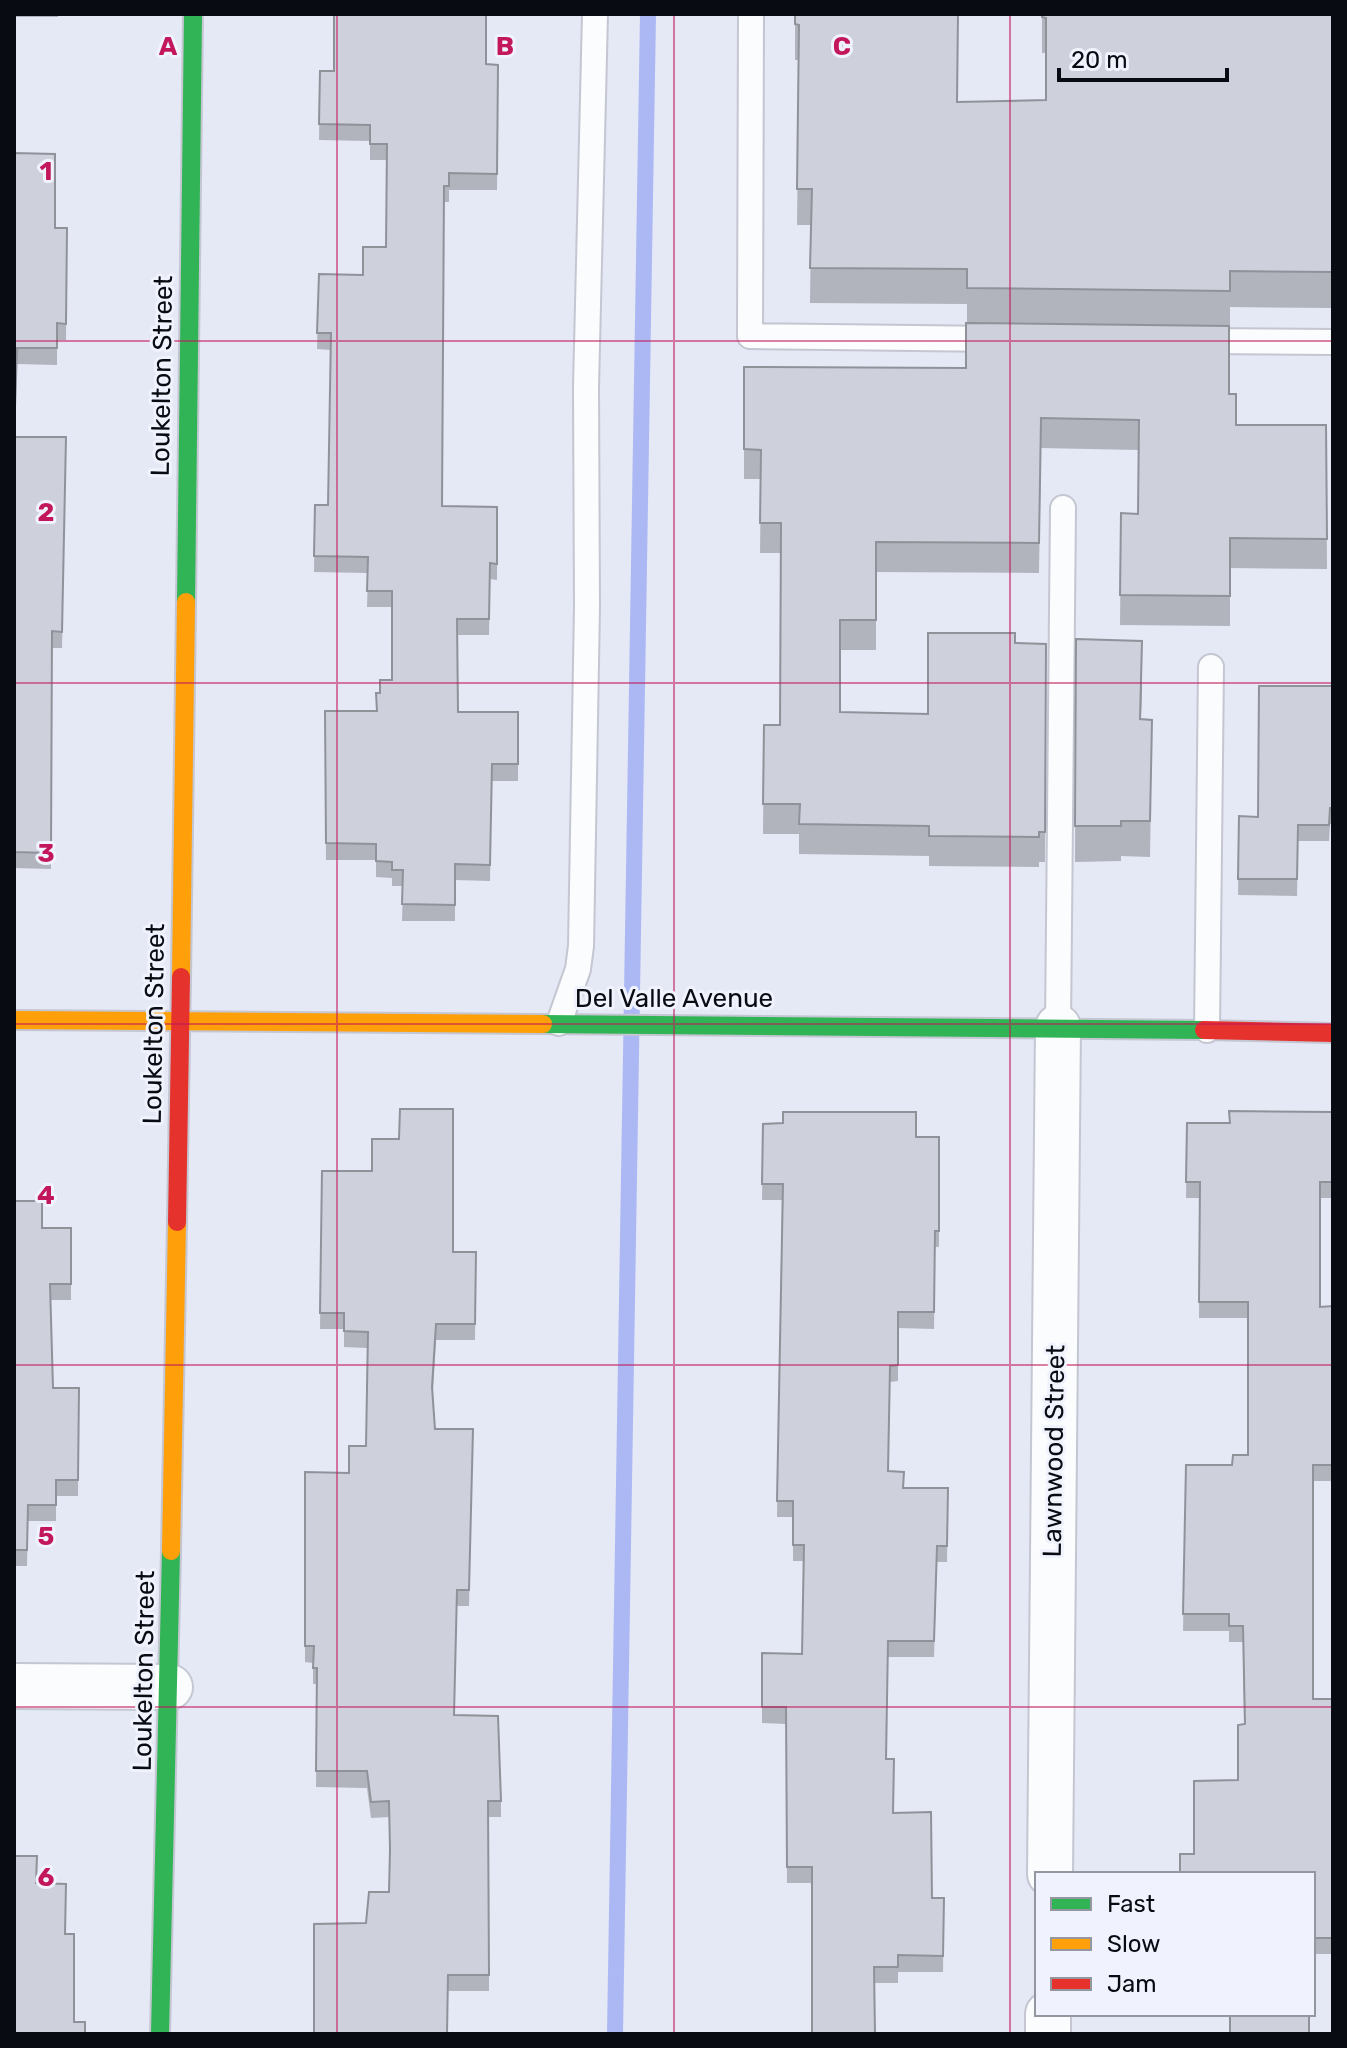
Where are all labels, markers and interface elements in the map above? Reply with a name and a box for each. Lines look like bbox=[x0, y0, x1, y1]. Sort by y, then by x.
text: A bbox=[159, 31, 178, 62]
text: B bbox=[496, 31, 514, 62]
text: C bbox=[833, 31, 851, 62]
scale bar bbox=[1059, 32, 1227, 82]
text: 20 m bbox=[1071, 46, 1128, 74]
text: 1 bbox=[40, 156, 52, 187]
street label: Loukelton Street bbox=[145, 275, 179, 477]
text: 2 bbox=[38, 497, 54, 528]
text: 3 bbox=[37, 838, 55, 869]
street label: Loukelton Street bbox=[137, 923, 171, 1125]
street label: Del Valle Avenue bbox=[575, 983, 773, 1014]
text: 4 bbox=[37, 1180, 55, 1211]
street label: Lawnwood Street bbox=[1037, 1344, 1071, 1558]
text: 5 bbox=[38, 1521, 54, 1552]
street label: Loukelton Street bbox=[127, 1570, 161, 1772]
text: 6 bbox=[38, 1862, 55, 1893]
legend bbox=[1035, 1872, 1315, 2016]
text: Fast bbox=[1107, 1890, 1155, 1918]
text: Slow bbox=[1107, 1930, 1160, 1958]
text: Jam bbox=[1107, 1970, 1157, 1998]

